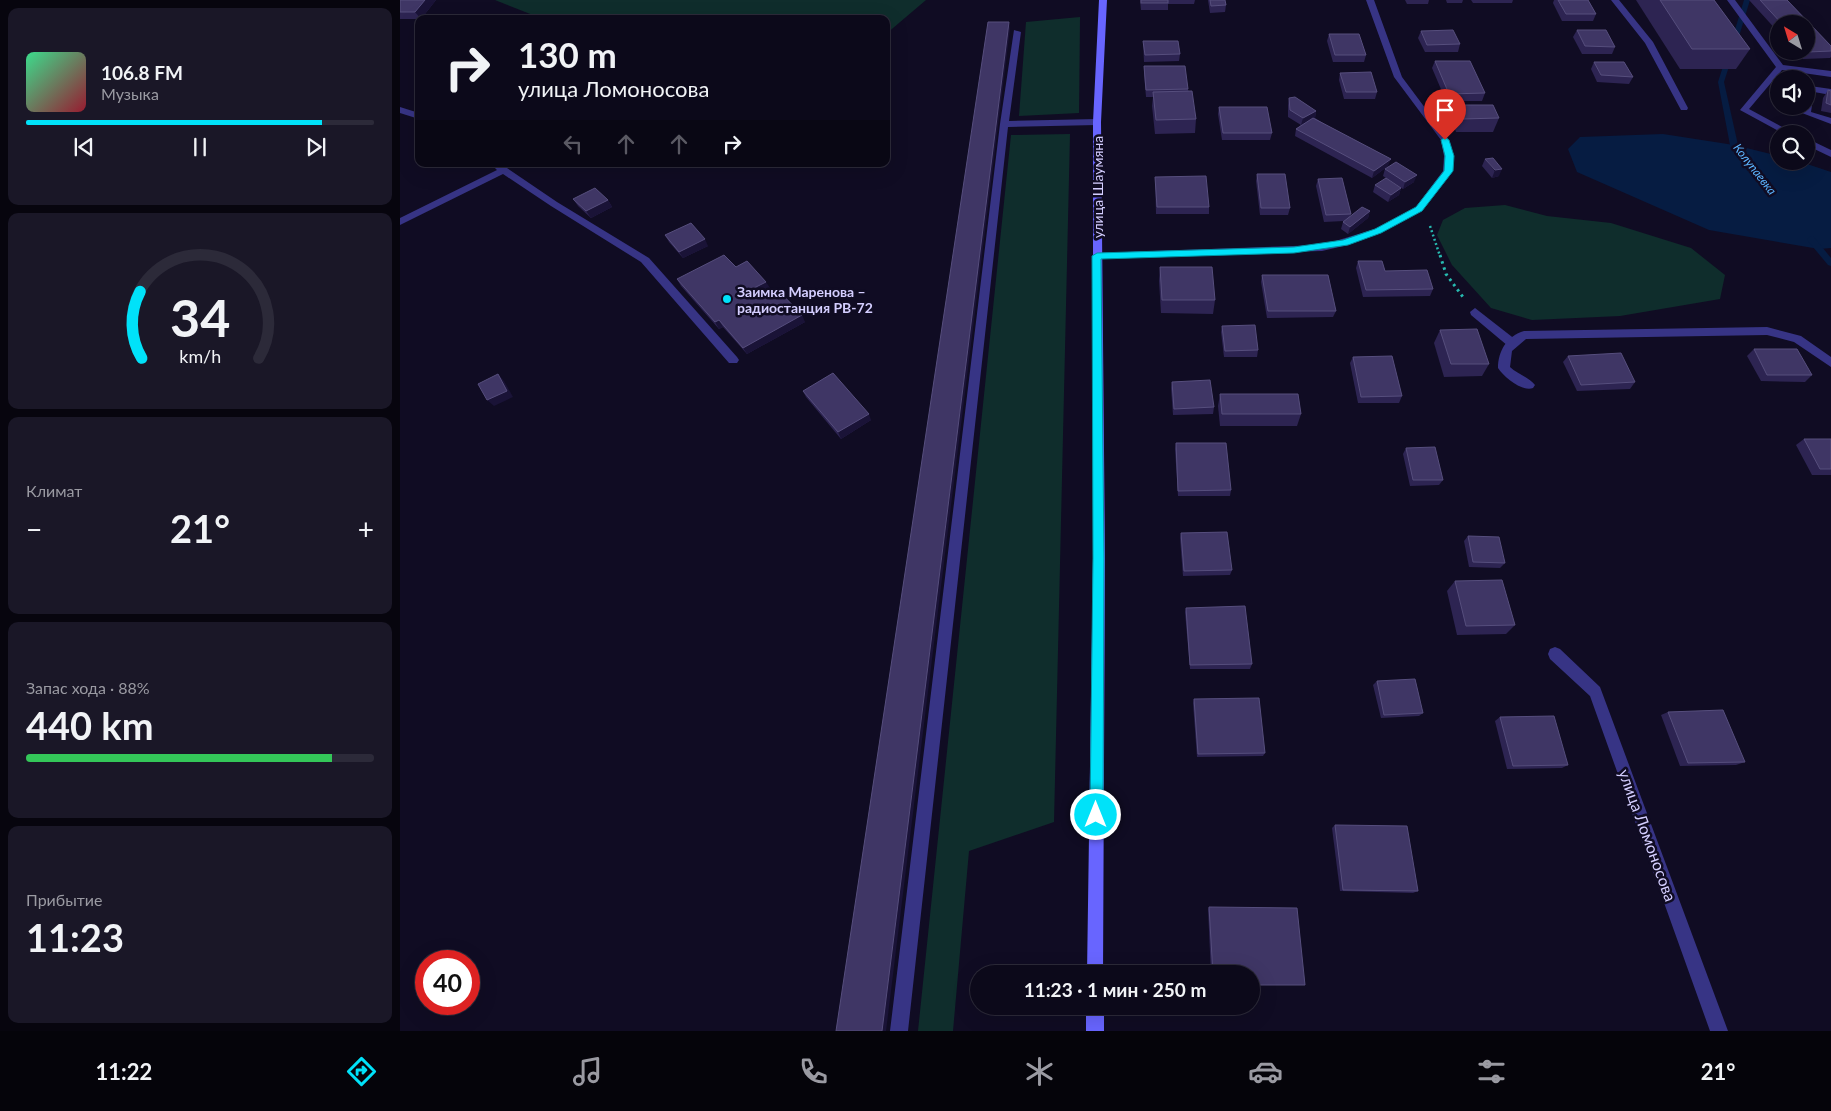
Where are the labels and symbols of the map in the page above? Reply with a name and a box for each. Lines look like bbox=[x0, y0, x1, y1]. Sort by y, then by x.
north arrow bbox=[1770, 15, 1815, 60]
pin bbox=[1424, 89, 1466, 140]
street label: улица Шаумяна bbox=[1089, 136, 1106, 238]
water label: Колупаевка bbox=[1730, 140, 1780, 198]
place label: Заимка Маренова – радиостанция РВ-72 bbox=[737, 283, 873, 316]
marker: Заимка Маренова – радиостанция РВ-72 bbox=[721, 293, 733, 305]
street label: улица Ломоносова bbox=[1615, 766, 1681, 904]
position arrow bbox=[1069, 788, 1121, 840]
speed limit sign: 40 bbox=[415, 950, 480, 1015]

